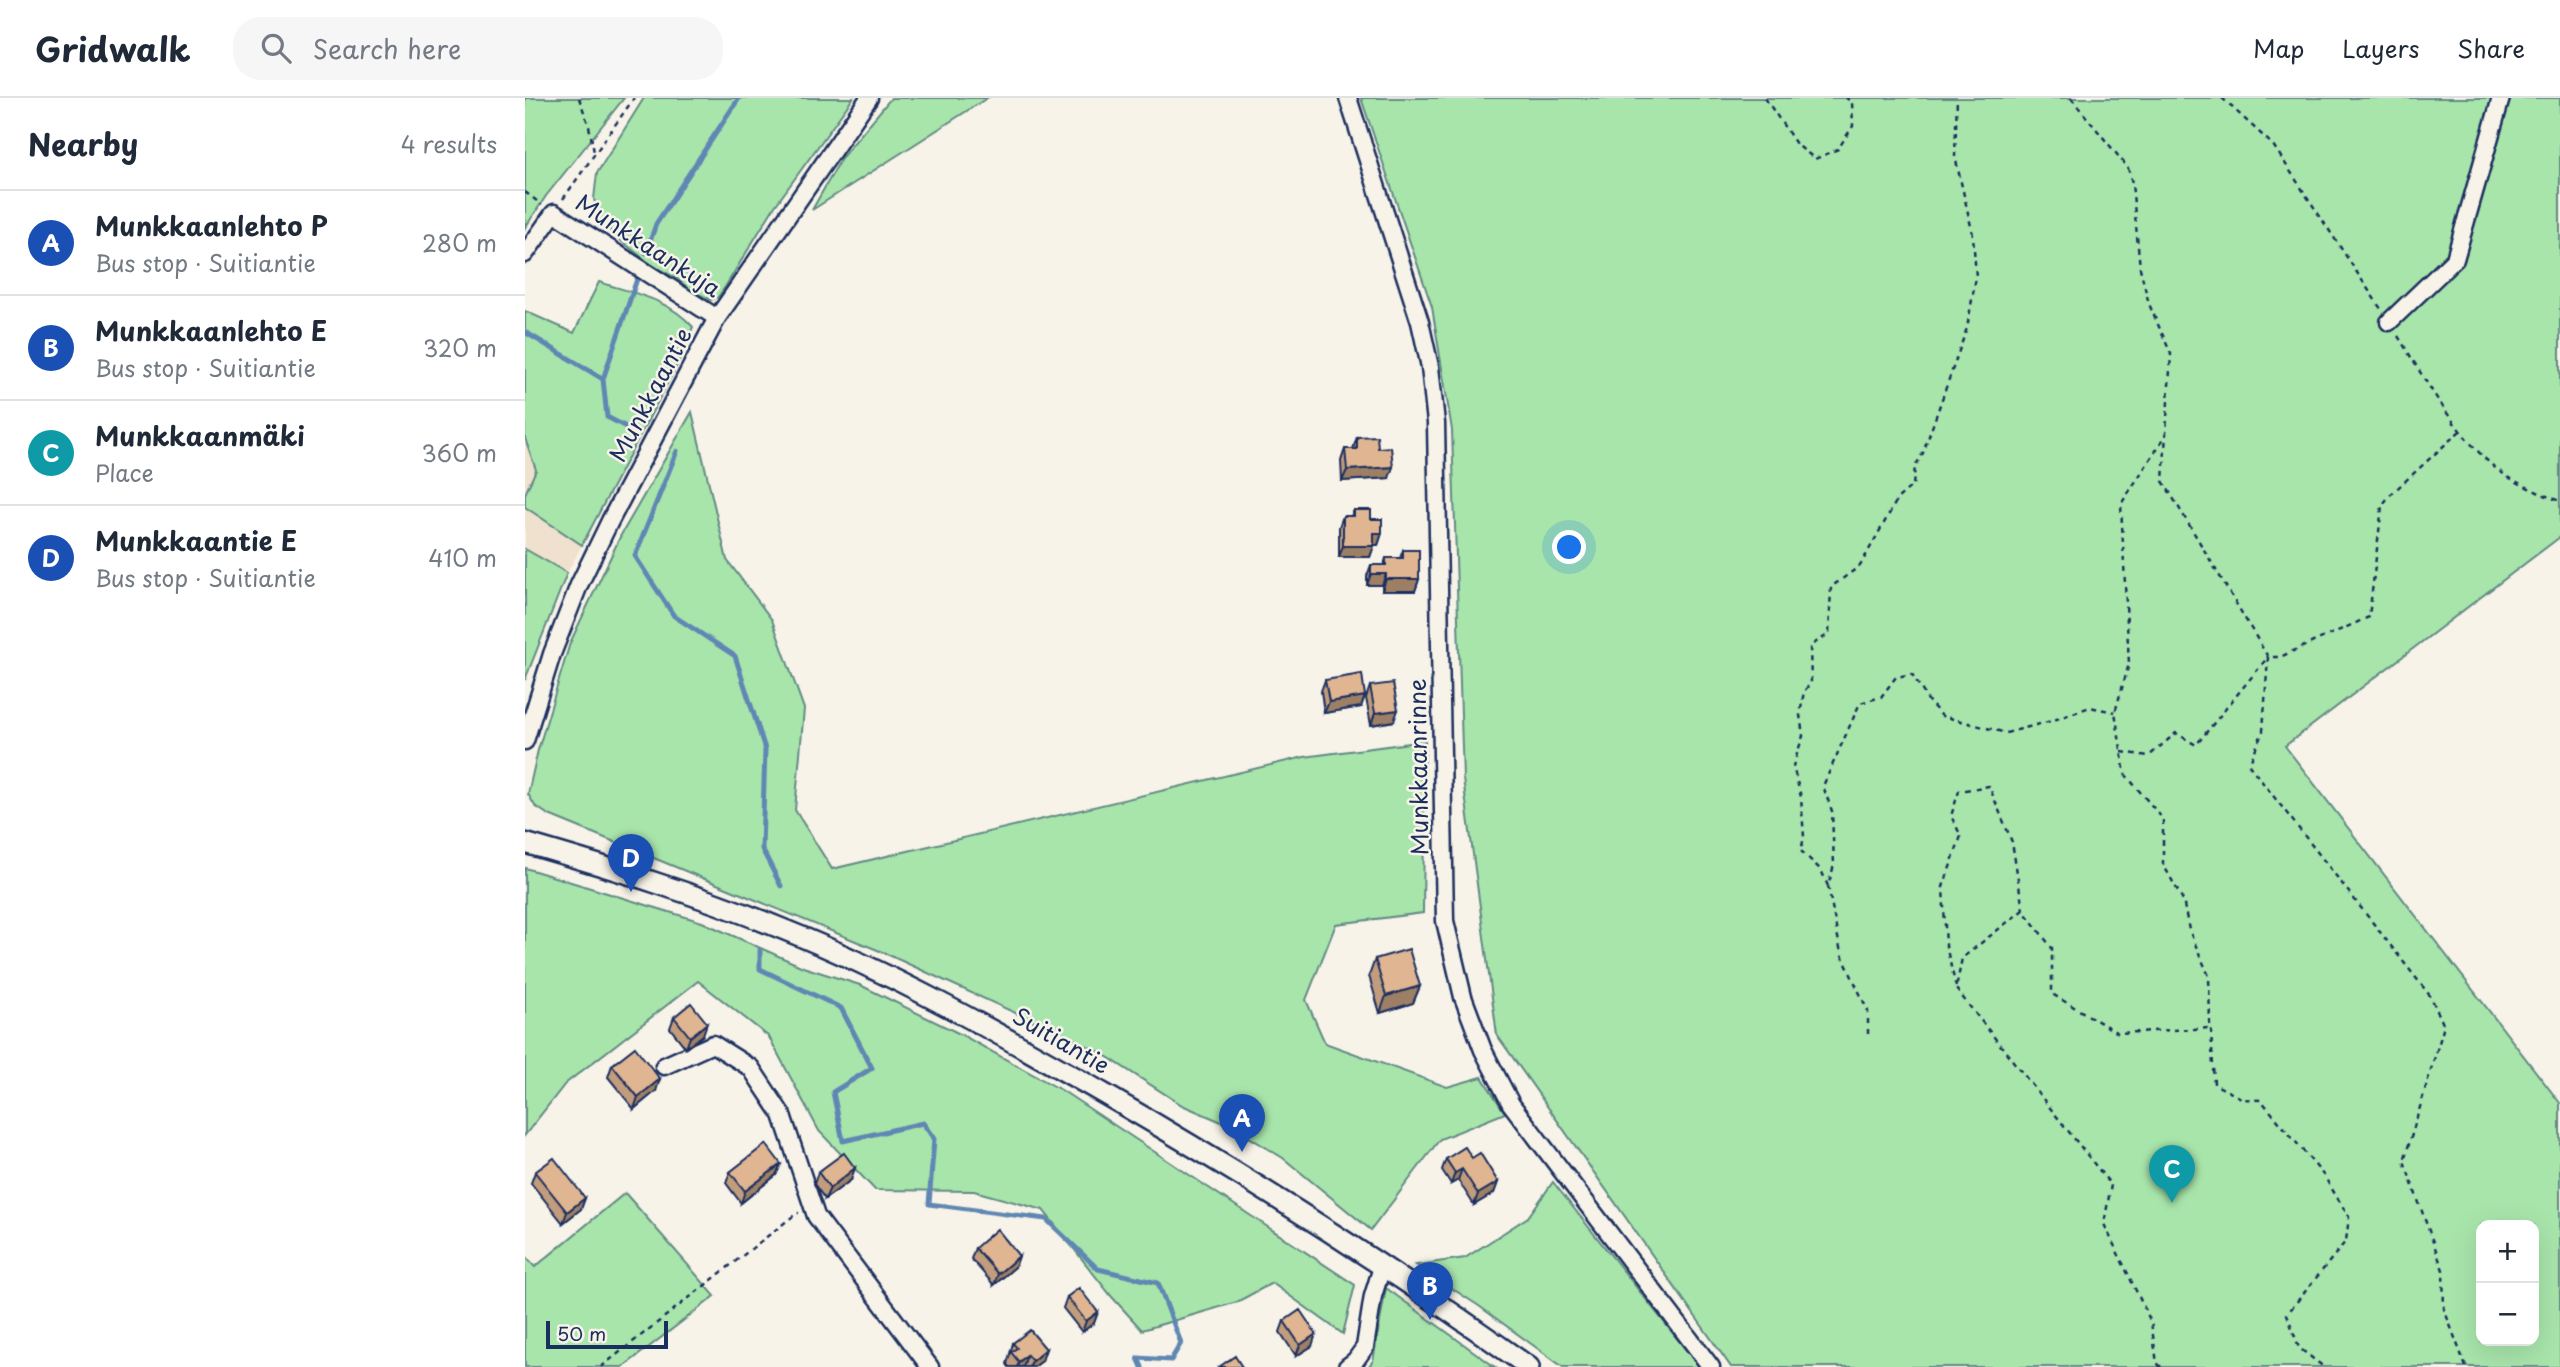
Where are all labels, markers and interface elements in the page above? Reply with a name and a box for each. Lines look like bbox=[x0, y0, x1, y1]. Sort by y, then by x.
search box bbox=[233, 17, 723, 80]
text: Gridwalk bbox=[35, 23, 191, 73]
icon: search bbox=[257, 29, 295, 67]
text: Search here bbox=[313, 29, 461, 68]
text: Map bbox=[2253, 30, 2304, 66]
text: Layers bbox=[2342, 30, 2419, 66]
text: Share bbox=[2457, 30, 2525, 66]
text: Nearby bbox=[28, 121, 138, 166]
text: 4 results bbox=[401, 126, 497, 161]
street label: Munkkaankuja bbox=[569, 185, 729, 305]
text: Munkkaanlehto P bbox=[95, 206, 328, 245]
text: A bbox=[42, 225, 60, 260]
text: 280 m bbox=[422, 225, 497, 260]
text: Bus stop · Suitiantie bbox=[95, 245, 316, 280]
text: Munkkaanlehto E bbox=[95, 311, 327, 350]
street label: Munkkaantie bbox=[599, 321, 700, 468]
text: B bbox=[43, 330, 59, 365]
text: 320 m bbox=[423, 330, 497, 365]
text: Bus stop · Suitiantie bbox=[95, 350, 316, 385]
text: Munkkaanmäki bbox=[95, 416, 305, 455]
text: C bbox=[42, 435, 60, 470]
text: 360 m bbox=[422, 435, 497, 470]
text: Place bbox=[95, 455, 154, 490]
text: Munkkaantie E bbox=[95, 521, 297, 560]
your location bbox=[1552, 530, 1586, 564]
text: D bbox=[42, 540, 60, 575]
text: 410 m bbox=[428, 540, 497, 575]
text: Bus stop · Suitiantie bbox=[95, 560, 316, 595]
street label: Munkkaanrinne bbox=[1398, 678, 1437, 856]
pin: D bbox=[608, 834, 654, 892]
street label: Suitiantie bbox=[1007, 998, 1117, 1082]
pin: A bbox=[1219, 1094, 1265, 1152]
pin: C bbox=[2149, 1145, 2195, 1203]
map controls bbox=[2476, 1220, 2539, 1346]
button: + bbox=[2476, 1220, 2539, 1283]
pin: B bbox=[1407, 1262, 1453, 1320]
button: − bbox=[2476, 1283, 2539, 1346]
scale bar bbox=[546, 1318, 669, 1350]
text: 50 m bbox=[557, 1319, 606, 1347]

